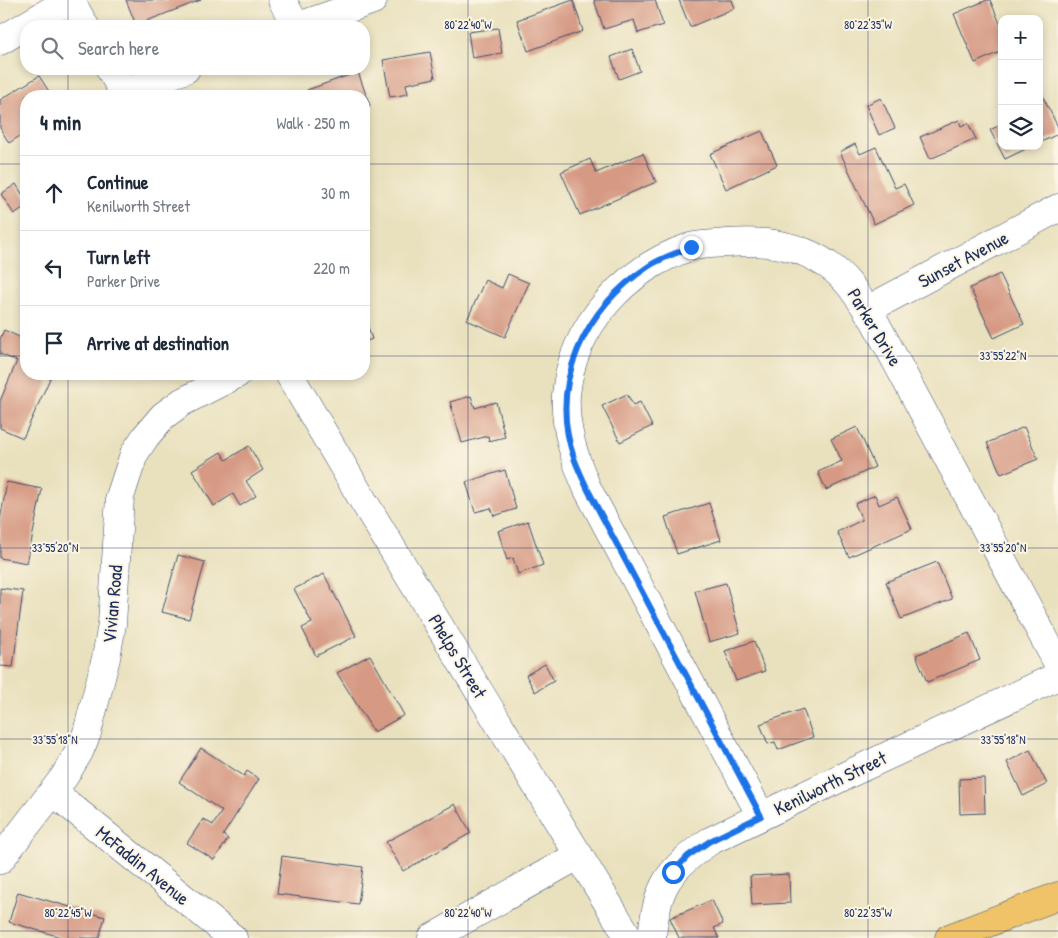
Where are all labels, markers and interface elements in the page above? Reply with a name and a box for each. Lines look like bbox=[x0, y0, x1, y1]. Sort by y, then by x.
map controls bbox=[998, 15, 1043, 150]
button: + bbox=[998, 15, 1043, 60]
text: 80°22'40"W bbox=[444, 16, 492, 33]
text: 80°22'35"W bbox=[844, 16, 893, 33]
search box bbox=[20, 20, 370, 75]
icon: search bbox=[38, 34, 66, 62]
text: Search here bbox=[78, 35, 159, 61]
button: − bbox=[998, 60, 1043, 105]
button: layers bbox=[998, 105, 1043, 150]
text: 4 min bbox=[40, 108, 81, 137]
text: Walk · 250 m bbox=[276, 112, 350, 134]
text: Continue bbox=[87, 169, 148, 195]
icon: ahead bbox=[40, 179, 68, 207]
text: 30 m bbox=[321, 182, 350, 204]
text: Kenilworth Street bbox=[87, 195, 190, 217]
street label: Sunset Avenue bbox=[913, 224, 1013, 294]
route end bbox=[680, 236, 703, 259]
text: Turn left bbox=[87, 244, 150, 270]
icon: left bbox=[40, 254, 68, 282]
text: 220 m bbox=[313, 257, 350, 279]
text: Parker Drive bbox=[87, 270, 160, 292]
street label: Parker Drive bbox=[842, 283, 909, 371]
icon: arrive bbox=[40, 329, 68, 357]
text: Arrive at destination bbox=[87, 330, 229, 356]
text: 33°55'22"N bbox=[980, 347, 1026, 364]
text: 33°55'20"N bbox=[32, 539, 78, 556]
text: 33°55'20"N bbox=[980, 539, 1026, 556]
street label: Vivian Road bbox=[96, 563, 128, 644]
street label: Phelps Street bbox=[423, 609, 494, 703]
text: 33°55'18"N bbox=[32, 731, 78, 748]
text: 33°55'18"N bbox=[980, 731, 1026, 748]
street label: Kenilworth Street bbox=[769, 744, 891, 821]
street label: McFaddin Avenue bbox=[91, 819, 196, 911]
route start bbox=[662, 861, 685, 884]
text: 80°22'45"W bbox=[44, 904, 92, 921]
text: 80°22'40"W bbox=[444, 904, 492, 921]
text: 80°22'35"W bbox=[844, 904, 893, 921]

